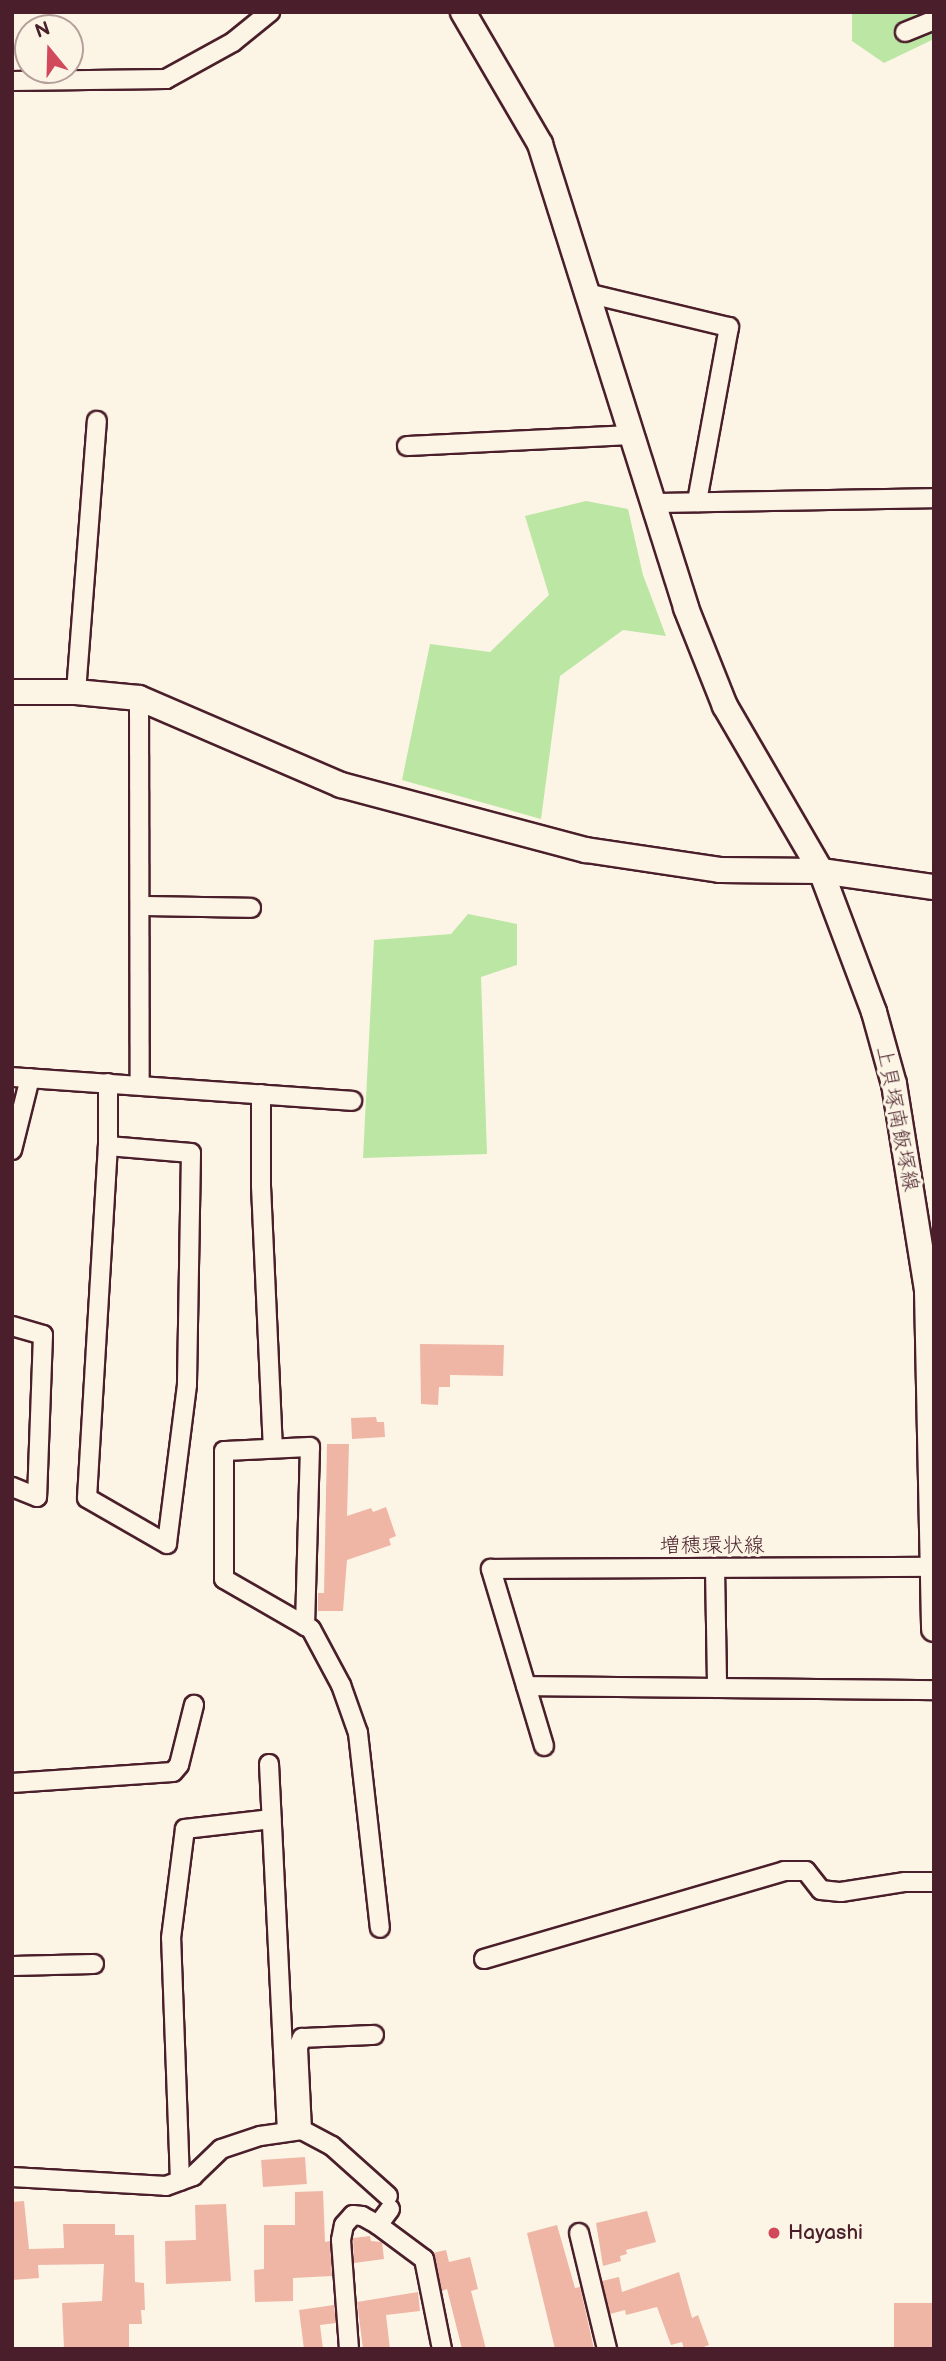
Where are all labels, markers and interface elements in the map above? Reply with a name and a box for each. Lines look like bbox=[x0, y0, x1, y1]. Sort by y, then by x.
north arrow bbox=[14, 14, 84, 84]
text: N bbox=[32, 17, 53, 44]
street label: 上貝塚南飯塚線 bbox=[871, 1044, 923, 1194]
street label: 増穂環状線 bbox=[660, 1533, 764, 1559]
place label: Hayashi bbox=[788, 2220, 863, 2246]
marker: Hayashi bbox=[766, 2225, 782, 2241]

